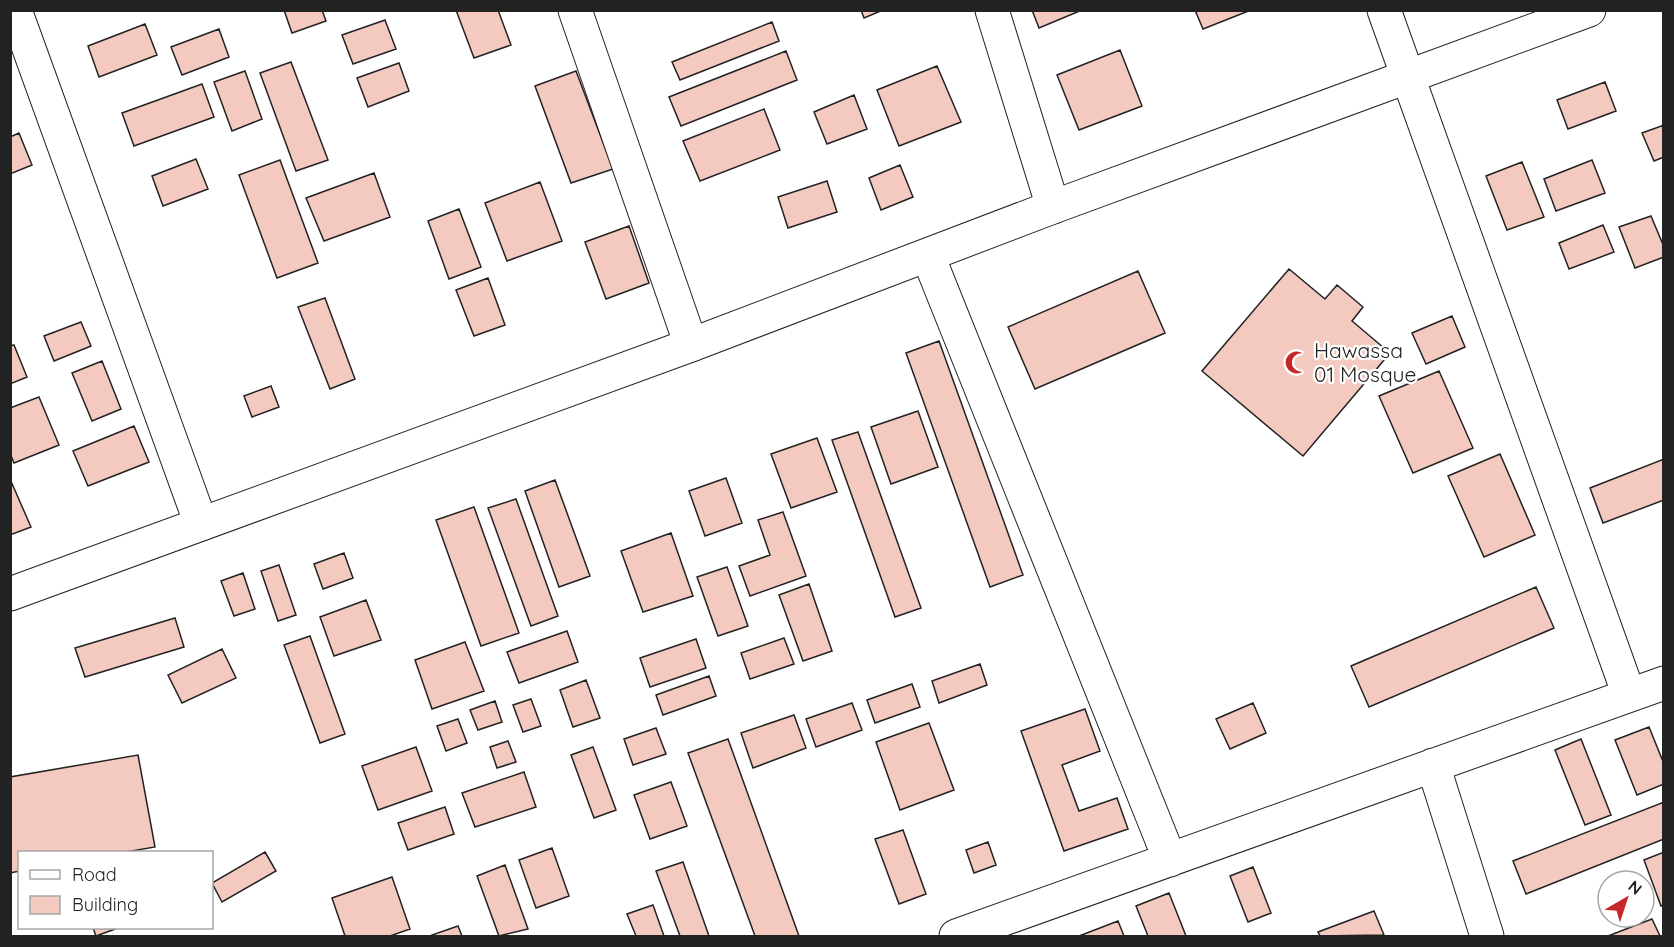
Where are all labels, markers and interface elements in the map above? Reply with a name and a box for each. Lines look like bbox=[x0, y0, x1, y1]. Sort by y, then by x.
place label: Hawassa 01 Mosque bbox=[1314, 337, 1416, 387]
mosque icon: Hawassa 01 Mosque bbox=[1283, 349, 1309, 375]
legend bbox=[18, 851, 213, 929]
text: Road bbox=[72, 863, 117, 886]
north arrow bbox=[1596, 869, 1656, 929]
text: N bbox=[1625, 876, 1646, 899]
text: Building bbox=[72, 893, 138, 916]

